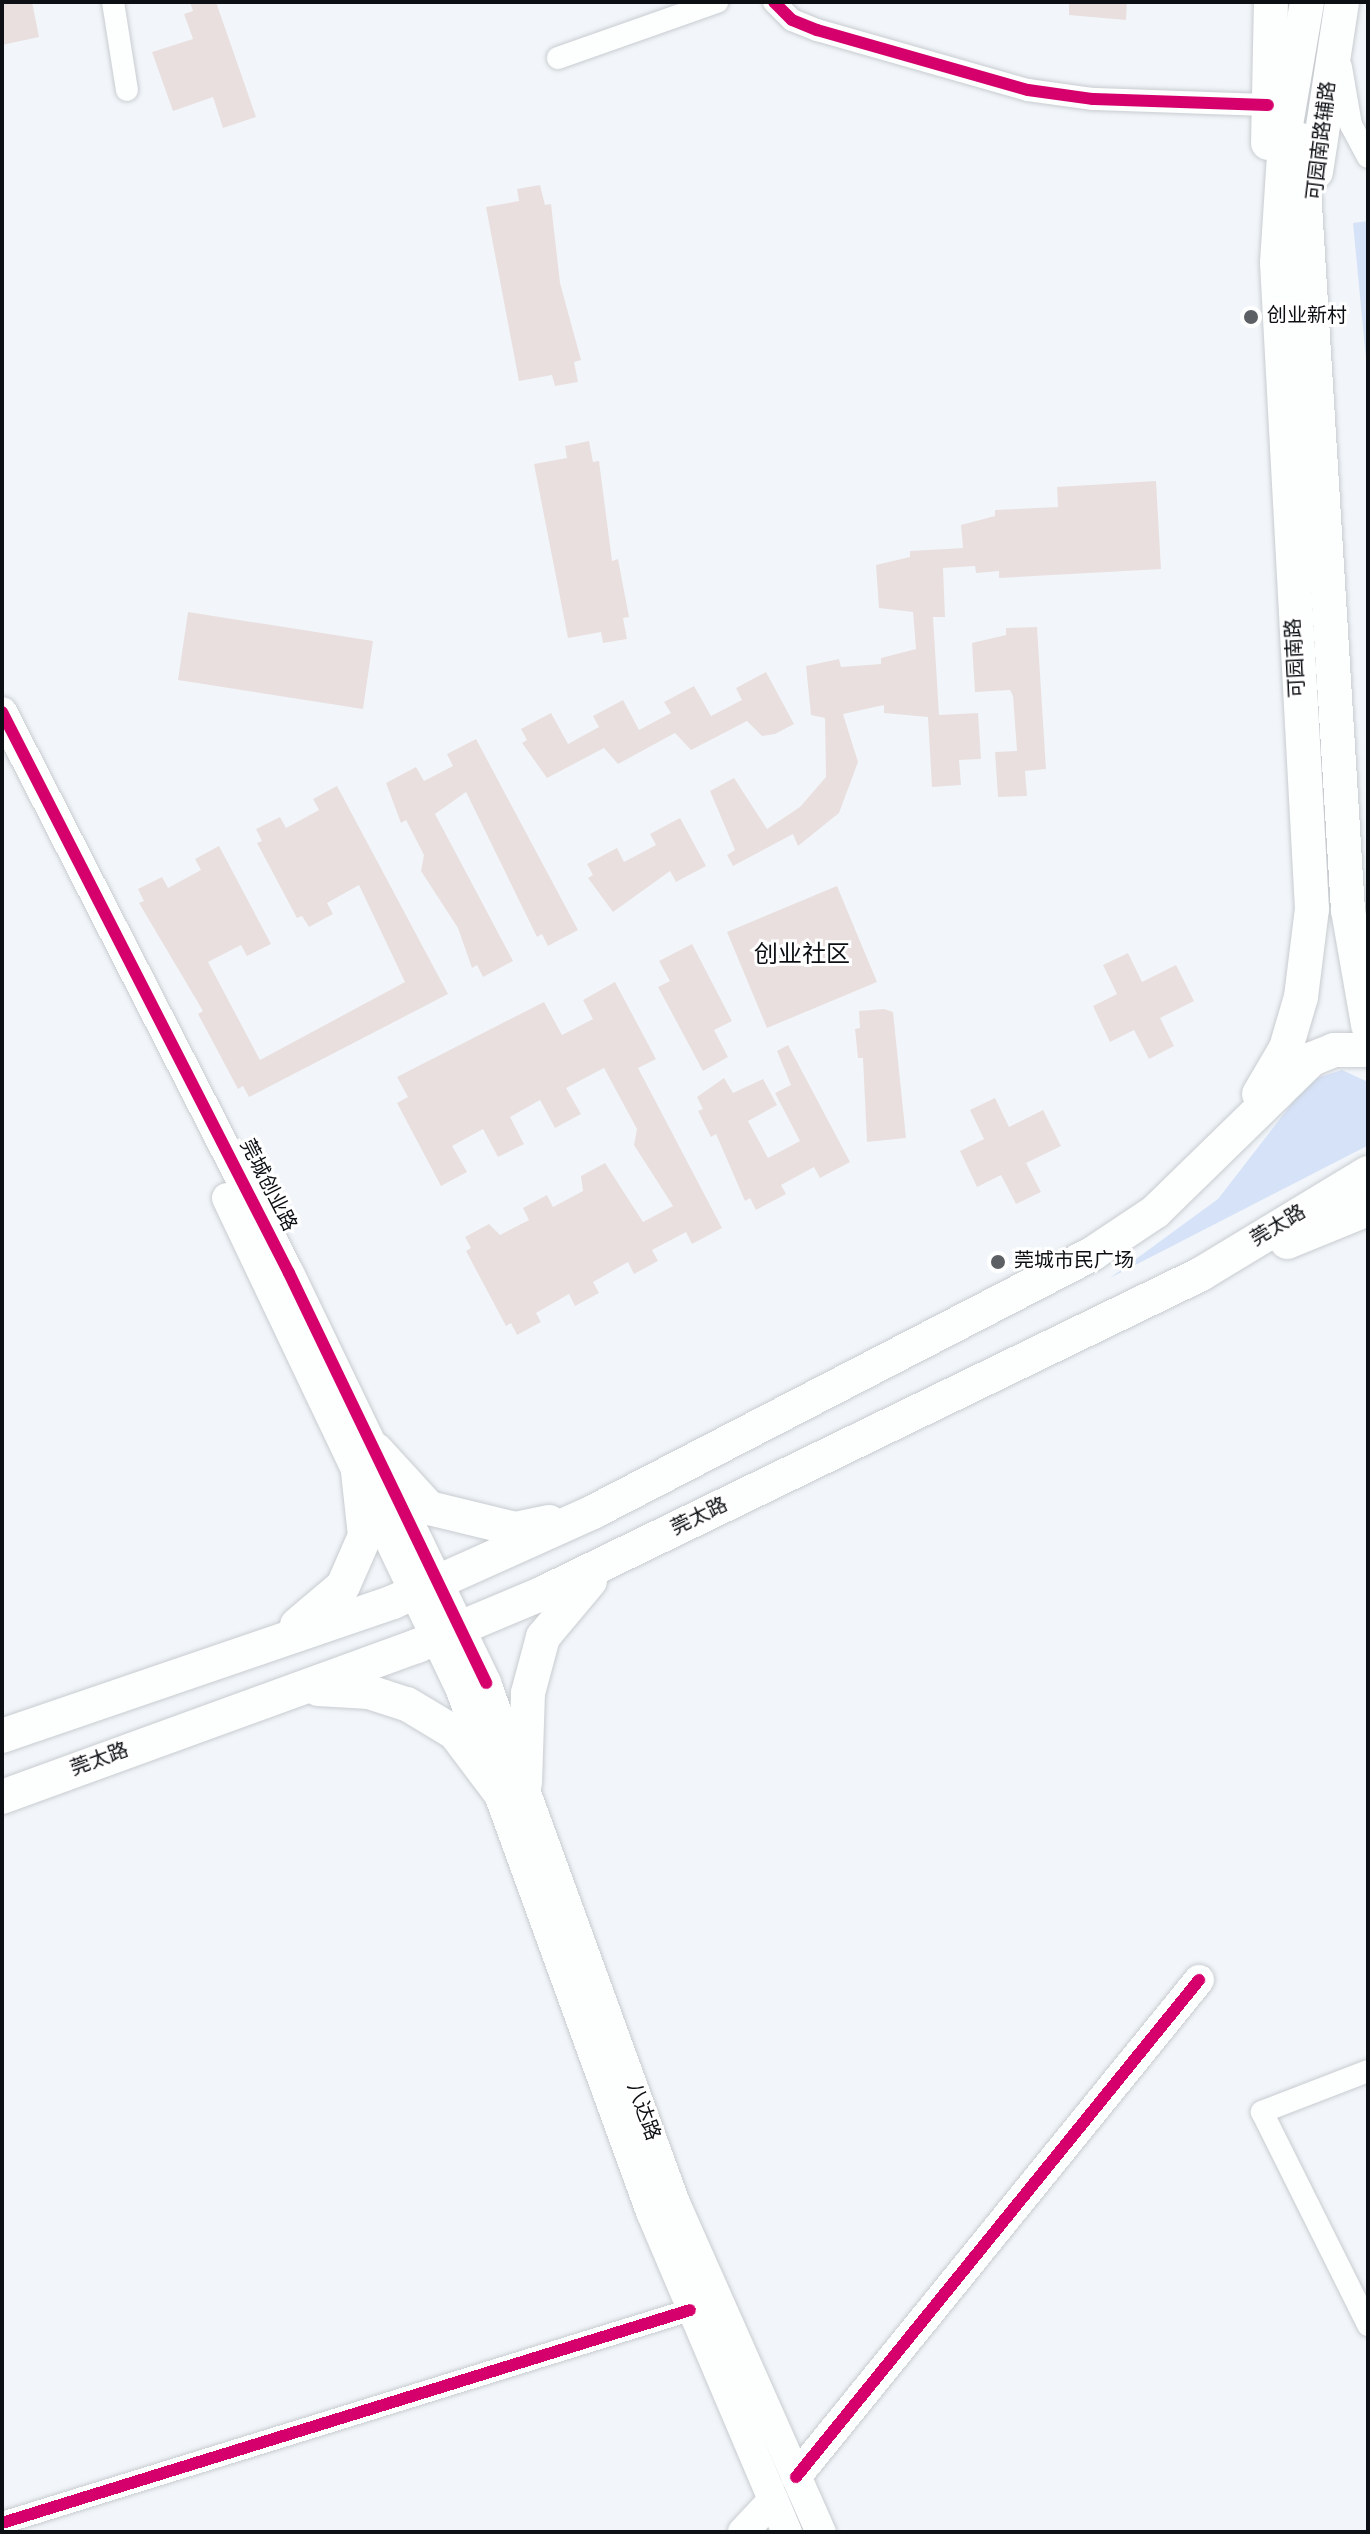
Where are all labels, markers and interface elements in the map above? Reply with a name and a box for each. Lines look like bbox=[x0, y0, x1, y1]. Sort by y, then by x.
street label: 可园南路辅路 bbox=[1304, 80, 1342, 202]
place label: 创业新村 bbox=[1267, 305, 1347, 329]
marker: 创业新村 bbox=[1242, 308, 1260, 326]
street label: 可园南路 bbox=[1283, 617, 1311, 699]
district label: 创业社区 bbox=[754, 943, 850, 971]
street label: 莞城创业路 bbox=[234, 1136, 300, 1236]
street label: 莞太路 bbox=[1247, 1201, 1311, 1253]
place label: 莞城市民广场 bbox=[1014, 1250, 1134, 1274]
marker: 莞城市民广场 bbox=[989, 1253, 1007, 1271]
street label: 莞太路 bbox=[668, 1494, 732, 1542]
street label: 莞太路 bbox=[68, 1739, 132, 1783]
street label: 八达路 bbox=[620, 2080, 664, 2144]

